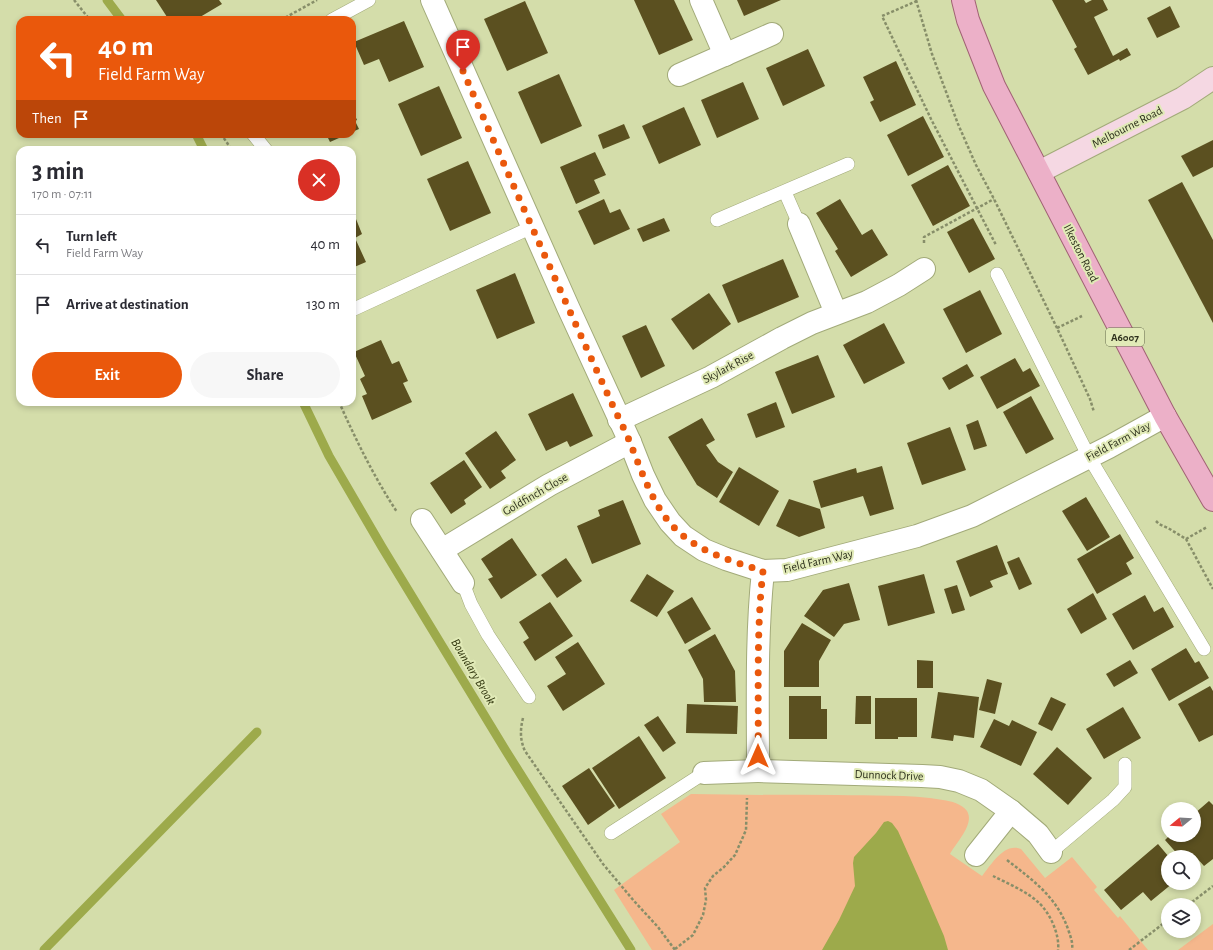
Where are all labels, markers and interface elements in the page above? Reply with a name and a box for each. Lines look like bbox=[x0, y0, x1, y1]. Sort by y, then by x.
pin bbox=[446, 30, 480, 71]
icon: left bbox=[32, 32, 84, 84]
text: 40 m bbox=[98, 33, 154, 61]
icon: arrive bbox=[452, 36, 474, 58]
text: Field Farm Way bbox=[98, 66, 205, 84]
street label: Melbourne Road bbox=[1090, 104, 1164, 150]
icon: arrive bbox=[70, 108, 92, 130]
text: Then bbox=[32, 111, 62, 126]
button: close bbox=[298, 159, 340, 201]
text: 3 min bbox=[32, 160, 84, 184]
text: 170 m · 07:11 bbox=[32, 188, 93, 201]
street label: Ilkeston Road bbox=[1061, 222, 1101, 284]
text: Turn left bbox=[66, 229, 117, 244]
icon: left bbox=[32, 234, 54, 256]
text: 40 m bbox=[310, 237, 340, 252]
text: Field Farm Way bbox=[66, 247, 143, 260]
icon: arrive bbox=[32, 294, 54, 316]
text: Arrive at destination bbox=[66, 297, 189, 312]
text: 130 m bbox=[306, 297, 340, 312]
road number: A6007 bbox=[1106, 328, 1144, 346]
street label: Skylark Rise bbox=[701, 349, 756, 386]
button: Exit bbox=[32, 352, 182, 398]
button: Share bbox=[190, 352, 340, 398]
street label: Field Farm Way bbox=[1084, 419, 1153, 464]
street label: Goldfinch Close bbox=[500, 471, 570, 517]
street label: Field Farm Way bbox=[782, 547, 854, 576]
water label: Boundary Brook bbox=[448, 637, 498, 707]
position arrow bbox=[737, 735, 779, 777]
street label: Dunnock Drive bbox=[854, 768, 924, 782]
north arrow bbox=[1161, 802, 1201, 842]
map controls bbox=[1161, 802, 1201, 938]
button: search bbox=[1161, 850, 1201, 890]
button: layers bbox=[1161, 898, 1201, 938]

